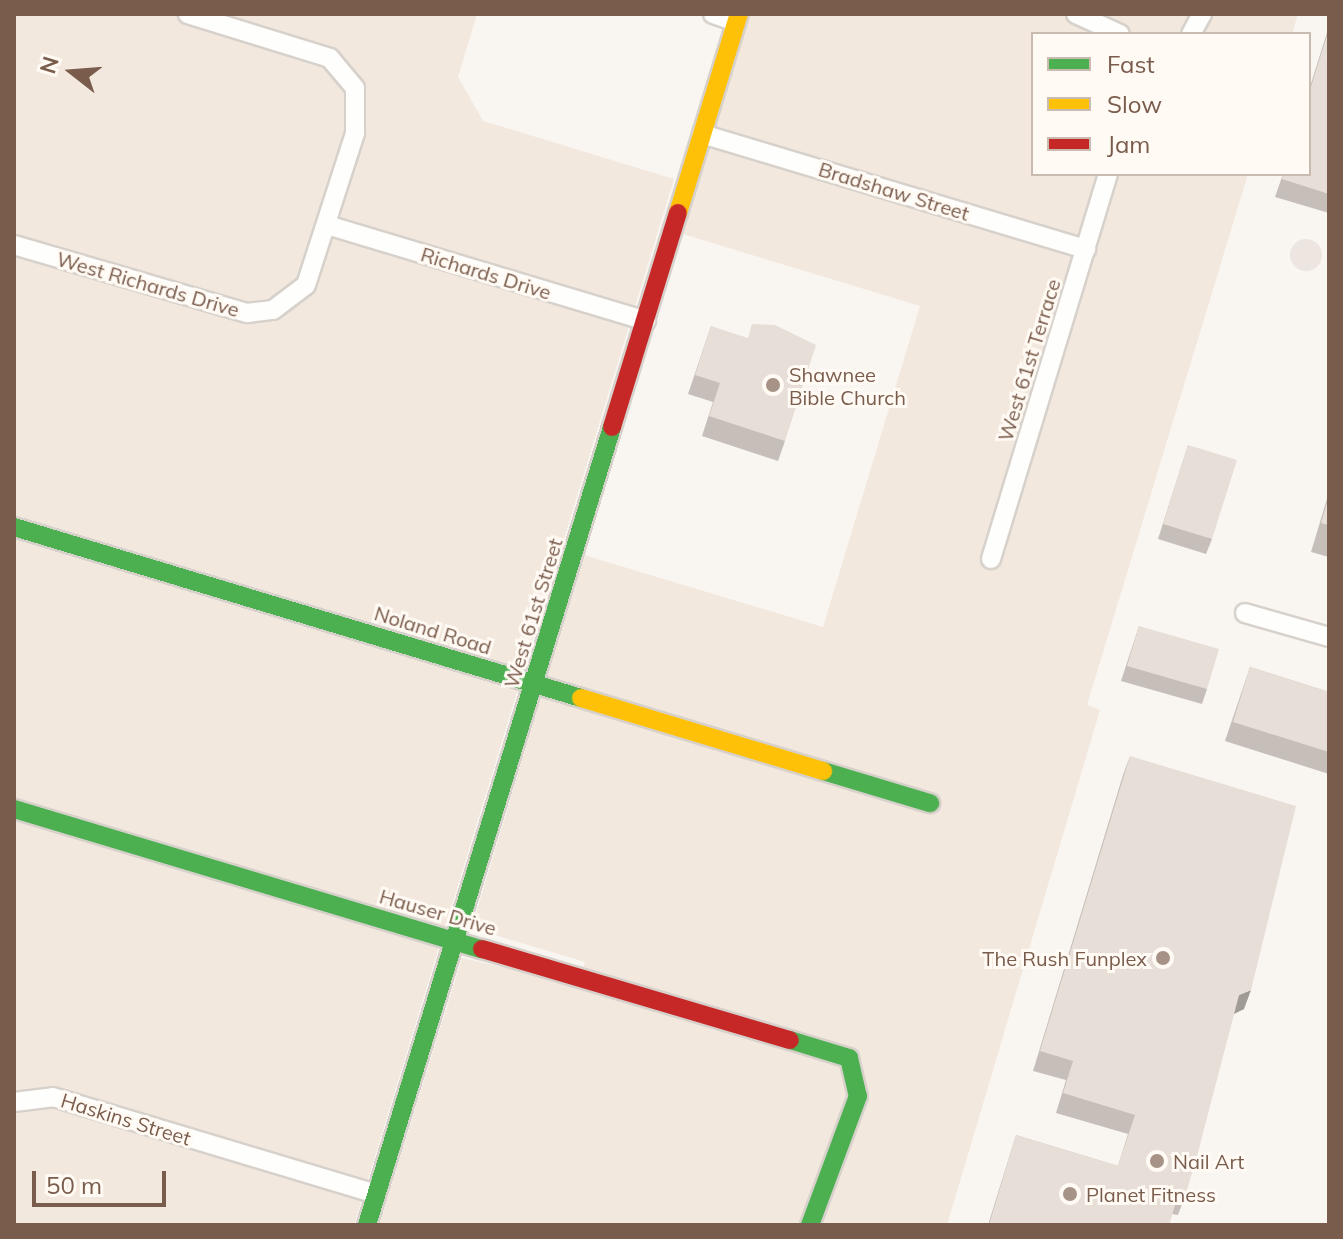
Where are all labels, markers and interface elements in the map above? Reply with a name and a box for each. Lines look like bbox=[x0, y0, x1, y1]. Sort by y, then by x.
north arrow bbox=[32, 32, 112, 112]
legend bbox=[1031, 32, 1311, 176]
text: Fast bbox=[1107, 49, 1155, 79]
text: N bbox=[33, 53, 65, 77]
text: Slow bbox=[1107, 89, 1162, 119]
text: Jam bbox=[1107, 129, 1150, 159]
street label: Bradshaw Street bbox=[816, 157, 972, 225]
street label: Richards Drive bbox=[418, 242, 554, 304]
street label: West Richards Drive bbox=[54, 246, 242, 322]
street label: West 61st Terrace bbox=[993, 276, 1065, 444]
place label: Shawnee Bible Church bbox=[789, 362, 906, 409]
marker: Shawnee Bible Church bbox=[764, 376, 782, 394]
street label: West 61st Street bbox=[499, 535, 567, 691]
street label: Noland Road bbox=[372, 601, 494, 659]
street label: Hauser Drive bbox=[377, 884, 499, 940]
place label: The Rush Funplex bbox=[982, 946, 1147, 970]
marker: The Rush Funplex bbox=[1154, 949, 1172, 967]
street label: Haskins Street bbox=[58, 1088, 194, 1150]
place label: Nail Art bbox=[1173, 1149, 1244, 1173]
marker: Nail Art bbox=[1148, 1152, 1166, 1170]
scale bar bbox=[36, 1155, 170, 1205]
text: 50 m bbox=[46, 1170, 102, 1200]
place label: Planet Fitness bbox=[1086, 1182, 1216, 1206]
marker: Planet Fitness bbox=[1061, 1185, 1079, 1203]

